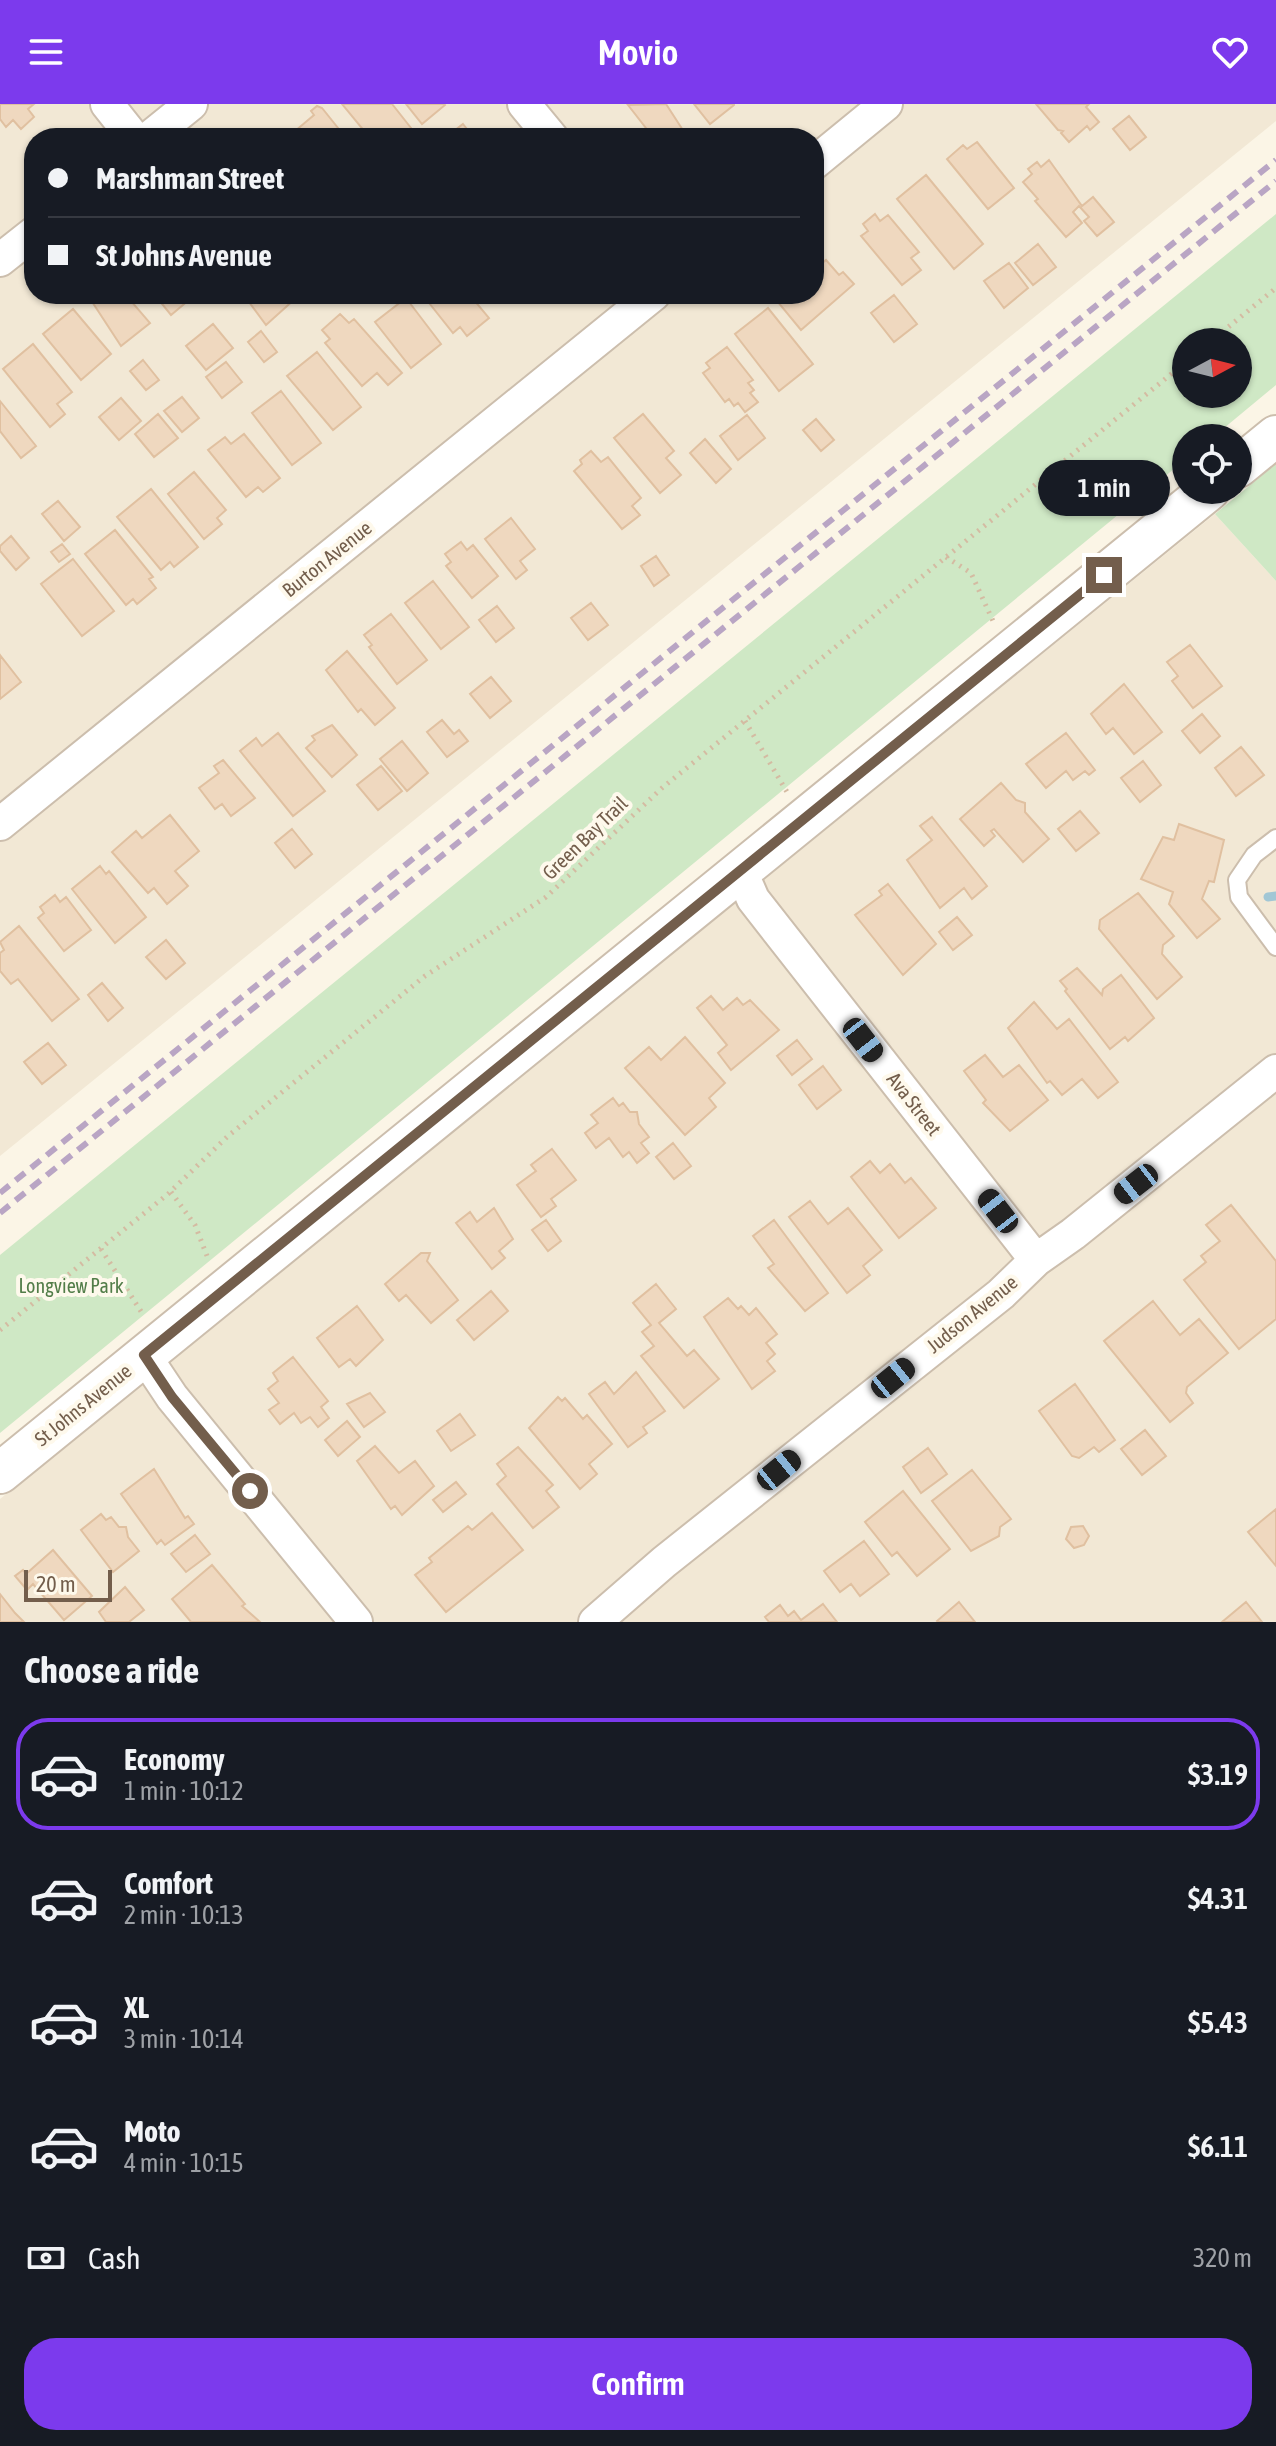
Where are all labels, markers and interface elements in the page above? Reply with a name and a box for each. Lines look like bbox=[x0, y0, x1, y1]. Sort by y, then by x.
icon: menu bbox=[24, 30, 68, 74]
icon: heart bbox=[1208, 30, 1252, 74]
text: Movio bbox=[598, 31, 678, 73]
text: Marshman Street bbox=[96, 161, 284, 195]
text: St Johns Avenue bbox=[96, 238, 272, 272]
north arrow bbox=[1172, 328, 1252, 408]
map controls bbox=[1172, 328, 1252, 504]
button: locate bbox=[1172, 424, 1252, 504]
callout: 1 min bbox=[1038, 459, 1170, 515]
text: 1 min bbox=[1077, 473, 1131, 503]
street label: Burton Avenue bbox=[278, 516, 376, 601]
route end bbox=[1086, 557, 1122, 593]
street label: Green Bay Trail bbox=[537, 791, 632, 884]
car bbox=[839, 1014, 887, 1066]
street label: Ava Street bbox=[883, 1068, 946, 1140]
car bbox=[1110, 1160, 1162, 1208]
car bbox=[974, 1185, 1022, 1237]
street label: Judson Avenue bbox=[922, 1270, 1022, 1357]
park label: Longview Park bbox=[18, 1274, 124, 1297]
car bbox=[867, 1354, 919, 1402]
street label: St Johns Avenue bbox=[30, 1359, 135, 1450]
car bbox=[753, 1446, 805, 1494]
route start bbox=[232, 1473, 268, 1509]
scale bar bbox=[24, 1566, 112, 1602]
text: 20 m bbox=[36, 1571, 76, 1597]
text: Choose a ride bbox=[24, 1649, 199, 1691]
icon: car bbox=[28, 1738, 100, 1810]
text: Economy bbox=[124, 1742, 225, 1776]
text: $3.19 bbox=[1188, 1757, 1248, 1791]
text: 1 min · 10:12 bbox=[124, 1776, 244, 1806]
icon: car bbox=[28, 1862, 100, 1934]
text: Comfort bbox=[124, 1866, 213, 1900]
text: $4.31 bbox=[1188, 1881, 1248, 1915]
text: 2 min · 10:13 bbox=[124, 1900, 244, 1930]
icon: car bbox=[28, 1986, 100, 2058]
text: XL bbox=[124, 1990, 149, 2024]
text: $5.43 bbox=[1188, 2005, 1248, 2039]
text: 3 min · 10:14 bbox=[124, 2024, 244, 2054]
icon: car bbox=[28, 2110, 100, 2182]
text: Moto bbox=[124, 2114, 181, 2148]
text: $6.11 bbox=[1188, 2129, 1248, 2163]
text: 4 min · 10:15 bbox=[124, 2148, 244, 2178]
icon: cash bbox=[24, 2236, 68, 2280]
text: Cash bbox=[88, 2241, 141, 2275]
text: 320 m bbox=[1193, 2243, 1252, 2273]
button: Confirm bbox=[24, 2338, 1252, 2430]

